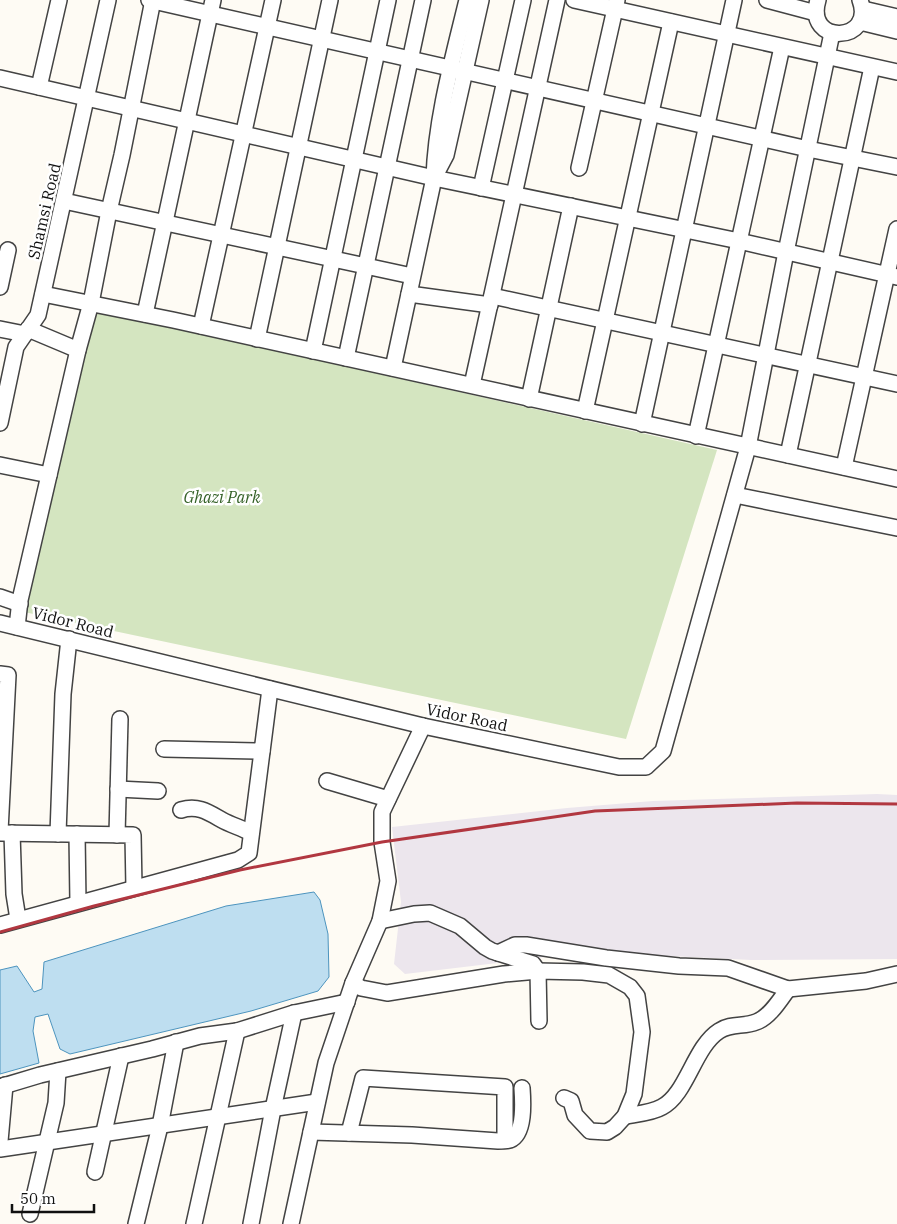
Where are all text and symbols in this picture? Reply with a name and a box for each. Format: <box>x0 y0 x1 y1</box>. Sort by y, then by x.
street label: Shamsi Road <box>23 161 65 261</box>
park label: Ghazi Park <box>183 487 261 507</box>
street label: Vidor Road <box>30 602 116 642</box>
street label: Vidor Road <box>424 699 510 735</box>
scale bar <box>12 1182 95 1214</box>
text: 50 m <box>20 1189 56 1208</box>

